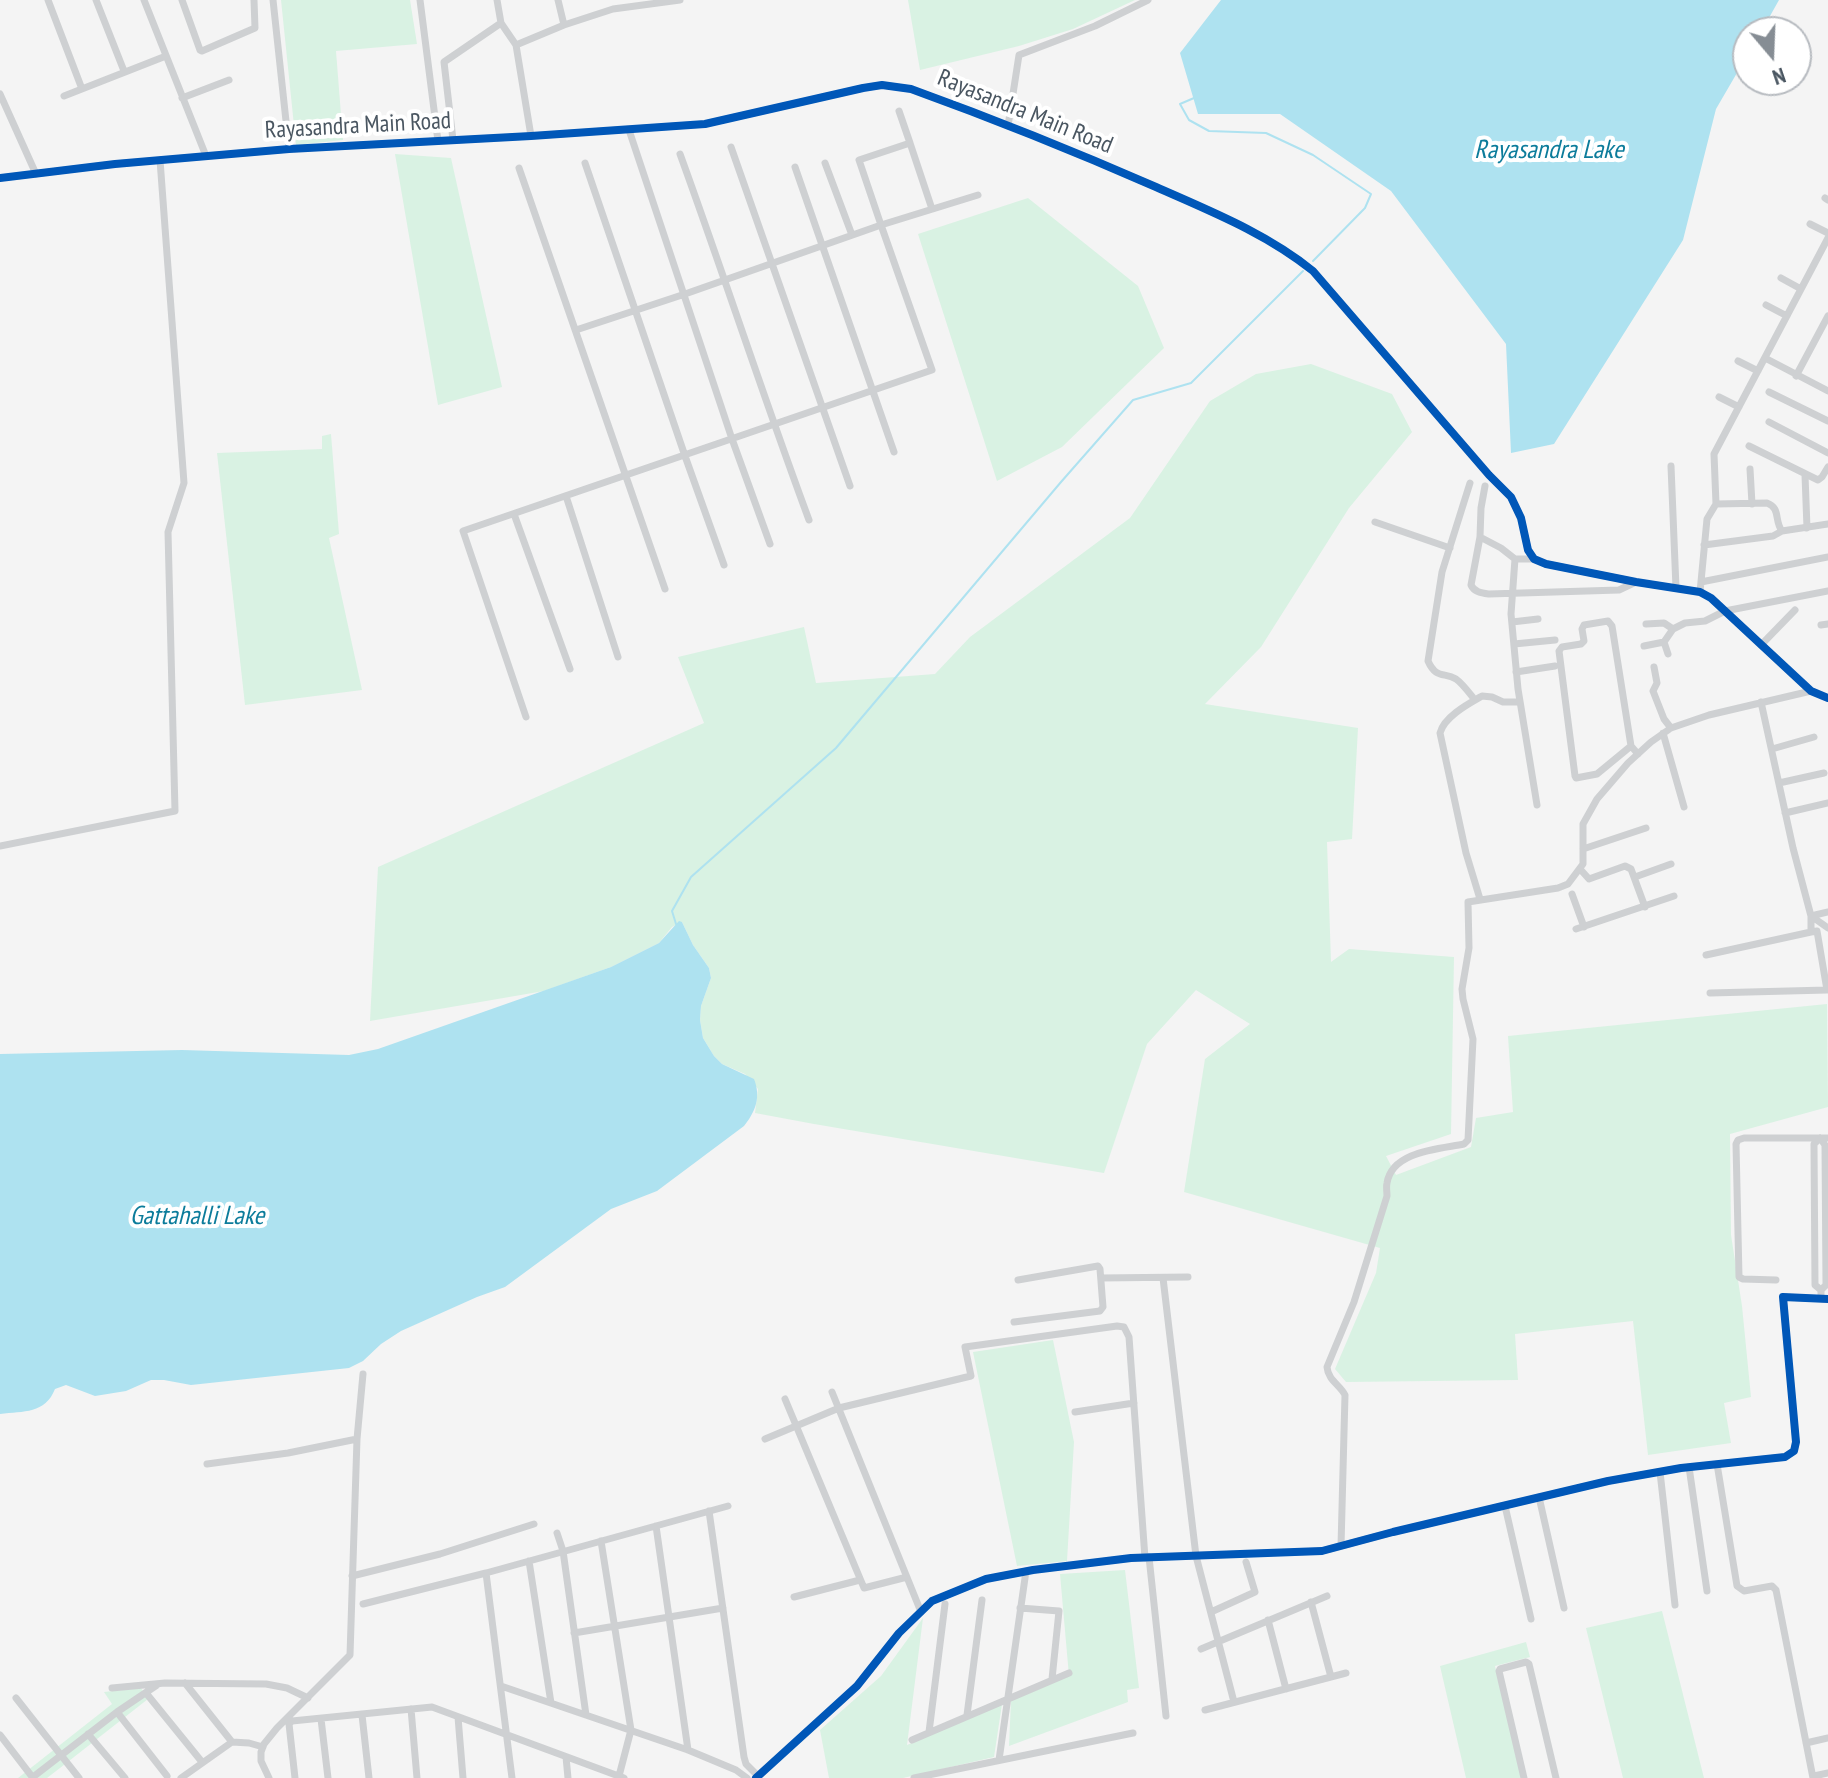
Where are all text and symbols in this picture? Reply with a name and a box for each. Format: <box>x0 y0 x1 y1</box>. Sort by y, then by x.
north arrow <box>1732 16 1812 96</box>
text: N <box>1769 62 1789 92</box>
street label: Rayasandra Main Road <box>933 64 1117 160</box>
street label: Rayasandra Main Road <box>264 107 452 145</box>
water label: Rayasandra Lake <box>1474 135 1624 167</box>
water label: Gattahalli Lake <box>130 1201 264 1233</box>

